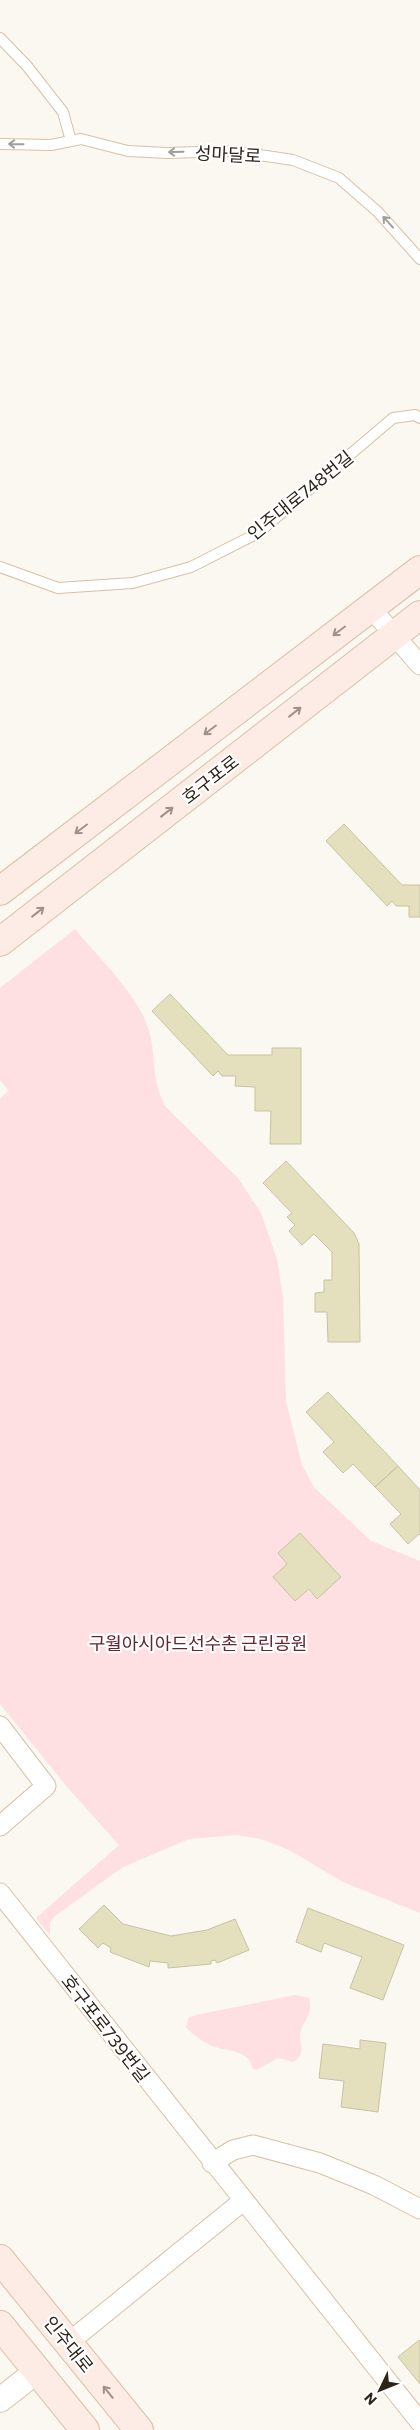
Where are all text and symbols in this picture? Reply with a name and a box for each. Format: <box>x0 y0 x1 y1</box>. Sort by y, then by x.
one-way arrow <box>8 140 24 149</box>
street label: 성마달로 <box>194 141 262 167</box>
one-way arrow <box>169 148 185 157</box>
one-way arrow <box>382 216 393 229</box>
street label: 인주대로748번길 <box>243 446 357 544</box>
one-way arrow <box>332 626 346 636</box>
one-way arrow <box>288 707 301 718</box>
one-way arrow <box>204 724 217 735</box>
street label: 호구포로 <box>177 750 243 808</box>
one-way arrow <box>160 807 173 818</box>
one-way arrow <box>75 823 88 834</box>
one-way arrow <box>31 906 44 917</box>
park label: 구월아시아드선수촌 근린공원 <box>89 1632 307 1654</box>
street label: 호구포로739번길 <box>57 1970 155 2086</box>
street label: 인주대로 <box>40 2311 98 2377</box>
north arrow <box>355 2365 405 2415</box>
one-way arrow <box>103 2386 114 2399</box>
text: N <box>360 2390 380 2409</box>

